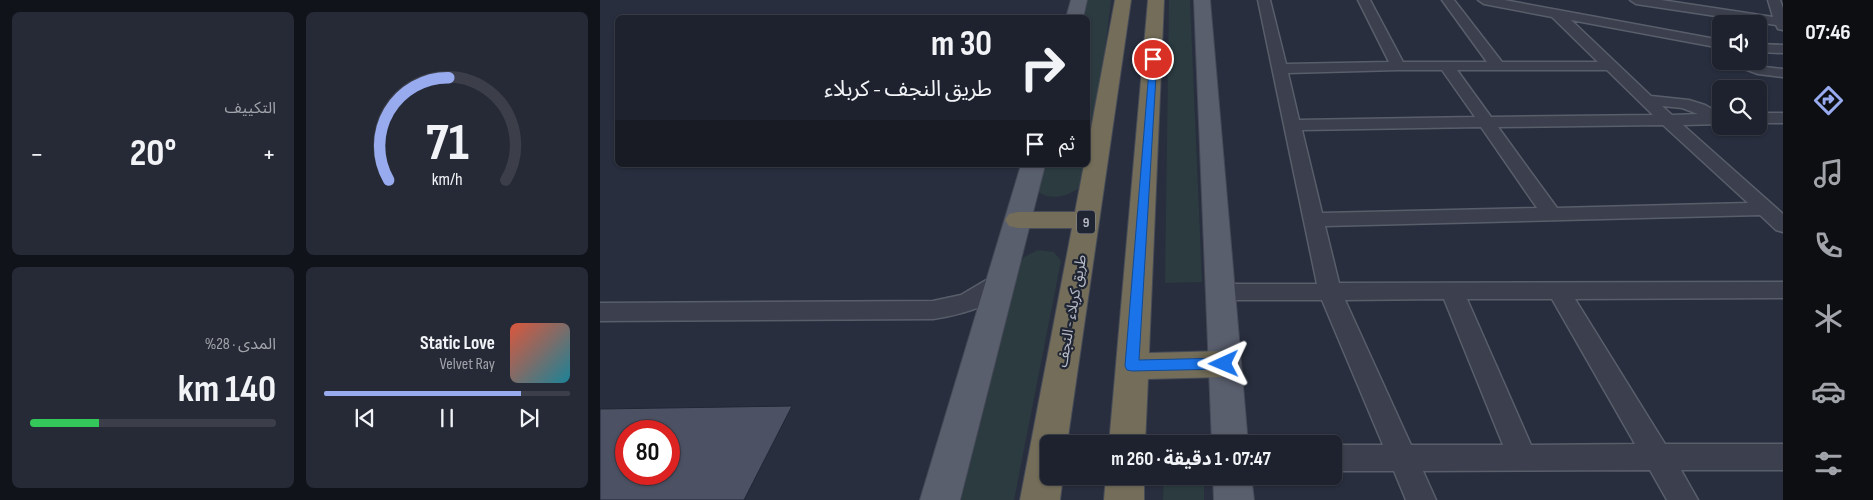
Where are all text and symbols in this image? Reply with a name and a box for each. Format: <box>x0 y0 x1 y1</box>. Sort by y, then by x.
map controls <box>1712 15 1767 135</box>
button: sound <box>1712 15 1767 70</box>
text: 07:46 <box>1805 19 1851 46</box>
text: 30 m <box>931 23 992 66</box>
icon: right <box>1010 35 1075 100</box>
pin <box>1132 38 1174 80</box>
icon: arrive <box>1139 45 1167 73</box>
text: طريق النجف - كربلاء <box>824 76 992 103</box>
button: search <box>1712 80 1767 135</box>
icon: directions <box>1811 83 1846 118</box>
text: التكييف <box>224 99 276 118</box>
text: 71 <box>425 112 469 175</box>
icon: arrive <box>1021 130 1049 158</box>
text: 20° <box>130 131 176 176</box>
text: ثم <box>1059 133 1075 156</box>
text: − <box>30 138 44 171</box>
text: + <box>262 138 276 171</box>
icon: music <box>1811 156 1846 191</box>
text: km/h <box>432 169 462 190</box>
road number: 9 <box>1077 210 1095 233</box>
icon: phone <box>1811 228 1846 263</box>
street label: طريق كربلاء - النجف <box>1053 253 1091 369</box>
icon: climate <box>1811 301 1846 336</box>
text: Static Love <box>420 332 495 355</box>
text: المدى · 28% <box>205 335 276 354</box>
position arrow <box>1197 337 1249 389</box>
text: Velvet Ray <box>440 355 495 374</box>
text: 140 km <box>178 367 276 412</box>
icon: car <box>1811 374 1846 409</box>
icon: previous <box>351 404 379 432</box>
icon: pause <box>433 404 461 432</box>
icon: next <box>515 404 543 432</box>
speed limit sign: 80 <box>615 420 680 485</box>
icon: filters <box>1811 446 1846 481</box>
text: 07:47 · 1 دقيقة · 260 m <box>1111 448 1271 471</box>

